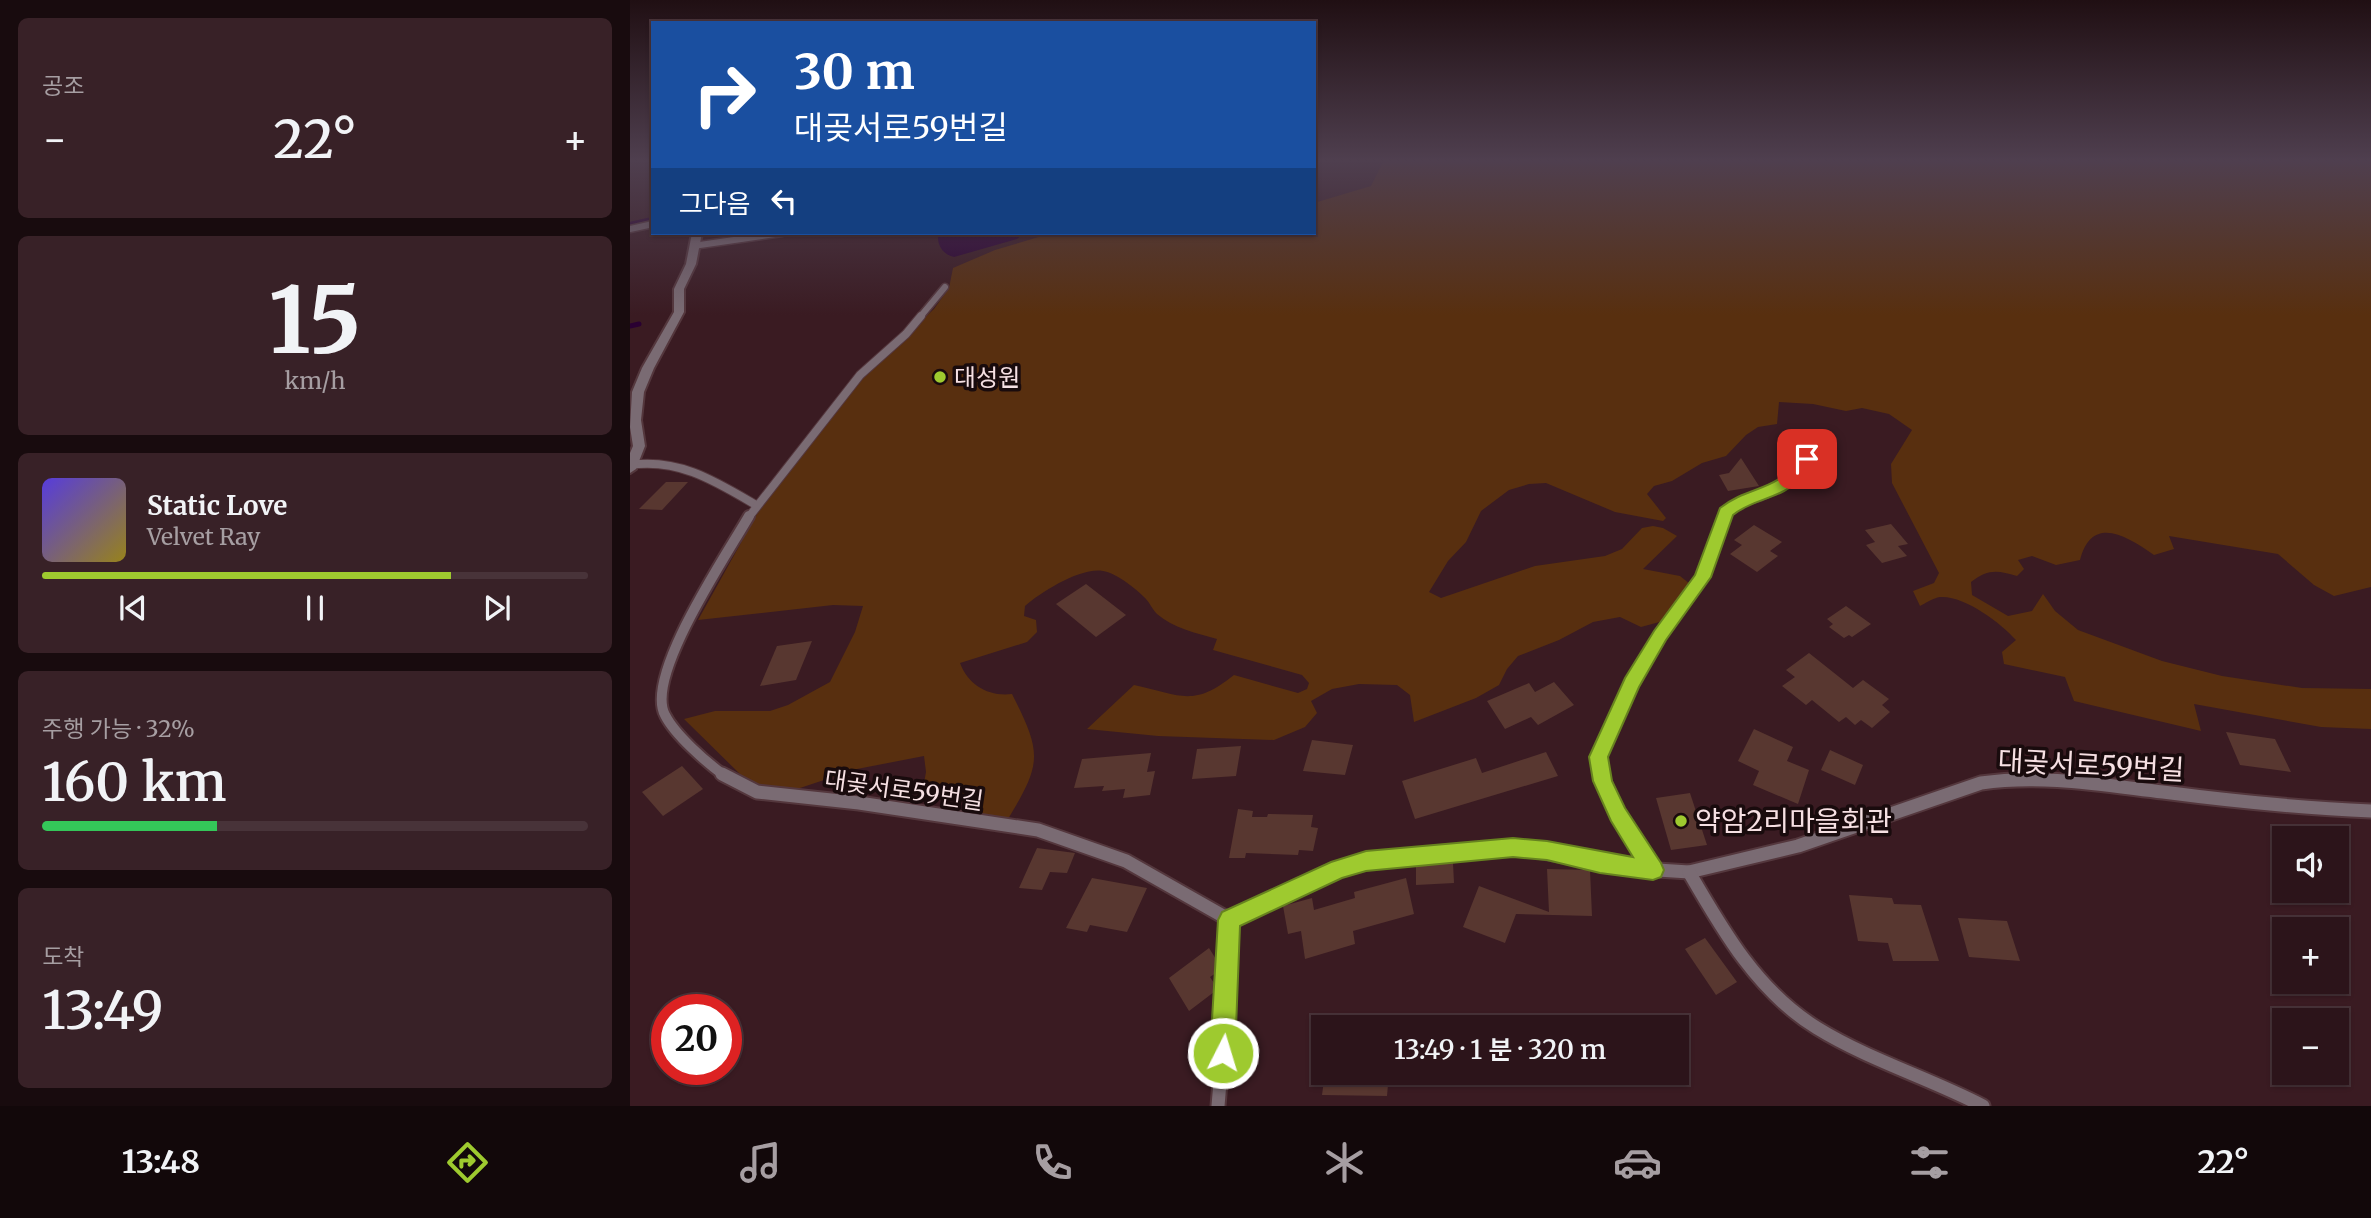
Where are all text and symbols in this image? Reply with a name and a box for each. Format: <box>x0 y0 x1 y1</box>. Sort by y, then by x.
text: 30 m <box>794 41 915 102</box>
icon: right <box>679 49 770 140</box>
text: 공조 <box>42 71 84 100</box>
text: 22° <box>273 107 357 172</box>
text: 대곶서로59번길 <box>794 108 1008 148</box>
text: − <box>42 116 67 163</box>
text: + <box>563 116 588 163</box>
icon: left <box>765 182 803 220</box>
text: 그다음 <box>679 187 751 220</box>
text: 15 <box>268 263 362 378</box>
place label: 대성원 <box>954 362 1020 393</box>
text: km/h <box>285 366 345 395</box>
marker: 대성원 <box>932 369 948 385</box>
pin <box>1777 429 1837 489</box>
icon: arrive <box>1788 440 1826 478</box>
text: Static Love <box>147 489 287 522</box>
text: Velvet Ray <box>147 522 260 551</box>
icon: previous <box>114 589 152 627</box>
icon: pause <box>296 589 334 627</box>
icon: next <box>478 589 516 627</box>
text: 주행 가능 · 32% <box>42 714 195 743</box>
street label: 대곶서로59번길 <box>1997 742 2185 788</box>
text: 160 km <box>42 750 227 815</box>
street label: 대곶서로59번길 <box>822 763 986 817</box>
place label: 약암2리마을회관 <box>1695 803 1892 839</box>
marker: 약암2리마을회관 <box>1673 813 1689 829</box>
map controls <box>2272 826 2349 1085</box>
button: sound <box>2272 826 2349 903</box>
button: + <box>2272 917 2349 994</box>
text: 도착 <box>42 942 84 971</box>
text: 13:49 <box>42 978 163 1043</box>
speed limit sign: 20 <box>651 994 742 1085</box>
button: − <box>2272 1008 2349 1085</box>
position arrow <box>1186 1016 1260 1090</box>
text: 13:49 · 1 분 · 320 m <box>1394 1033 1606 1066</box>
icon: directions <box>443 1138 492 1187</box>
icon: music <box>736 1138 785 1187</box>
icon: phone <box>1028 1138 1077 1187</box>
icon: climate <box>1320 1138 1369 1187</box>
icon: car <box>1613 1138 1662 1187</box>
icon: filters <box>1905 1138 1954 1187</box>
text: 13:48 <box>122 1142 200 1182</box>
text: 22° <box>2197 1142 2249 1182</box>

